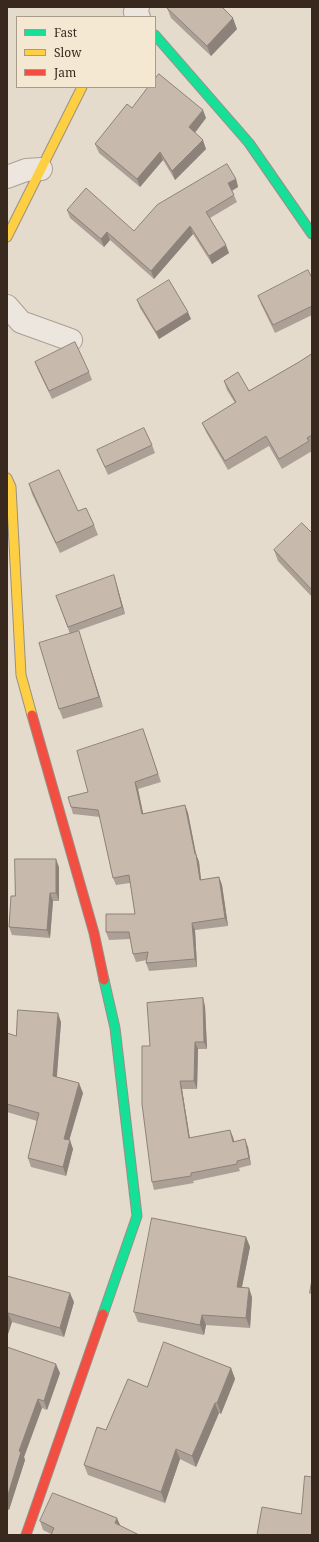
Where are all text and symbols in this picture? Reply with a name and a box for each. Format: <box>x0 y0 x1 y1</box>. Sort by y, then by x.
legend <box>16 16 156 88</box>
text: Fast <box>54 24 77 41</box>
text: Slow <box>54 44 82 61</box>
text: Jam <box>54 64 76 81</box>

